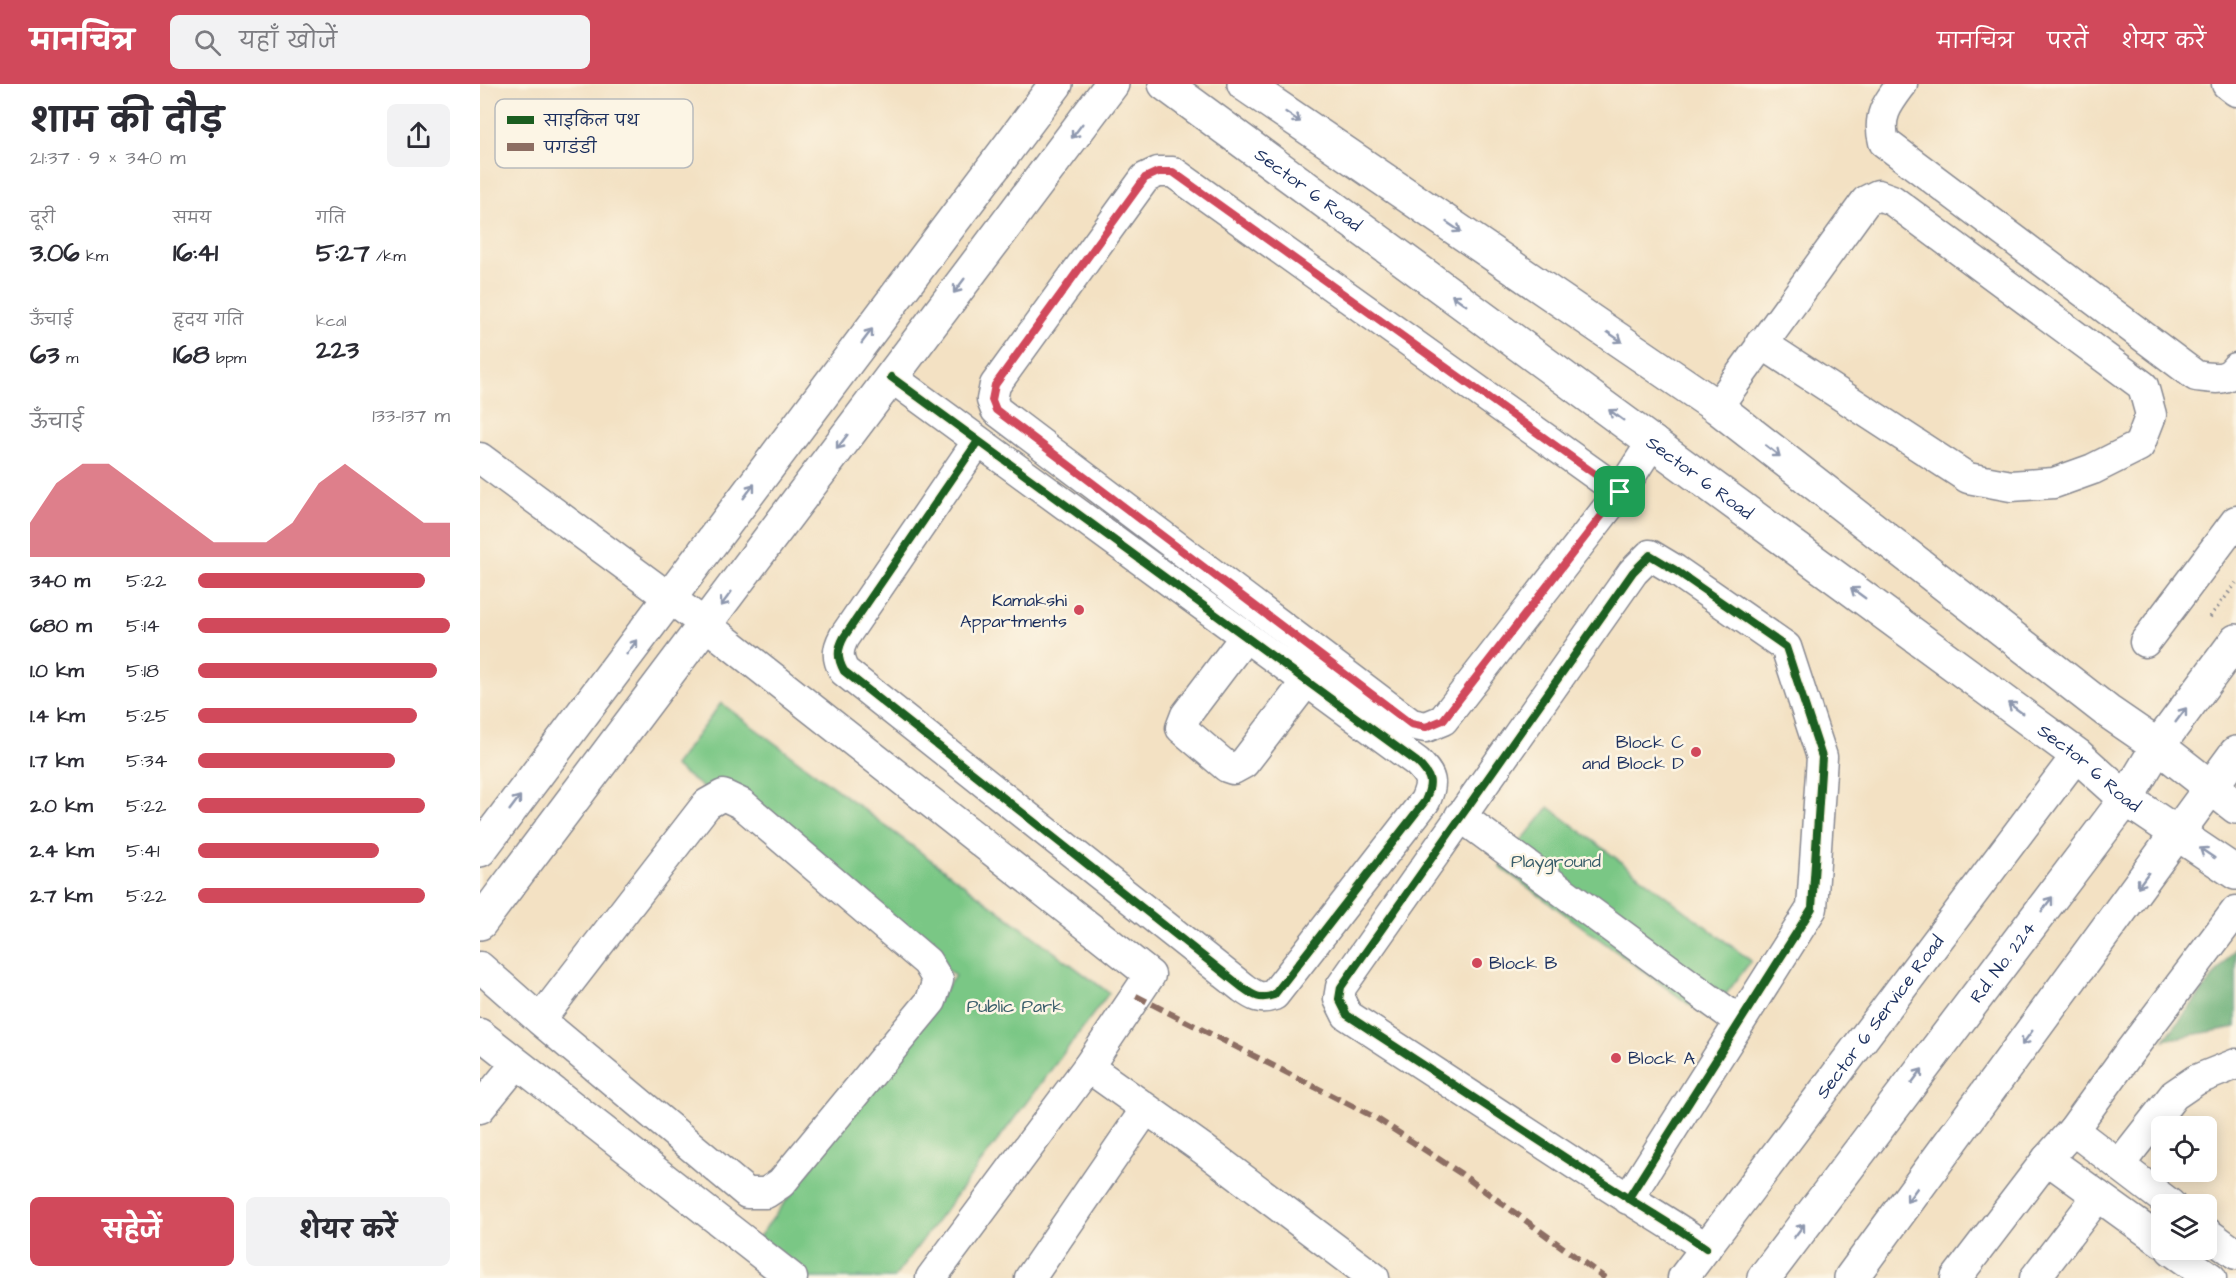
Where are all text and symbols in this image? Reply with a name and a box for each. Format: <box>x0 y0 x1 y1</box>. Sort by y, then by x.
search box <box>170 15 590 69</box>
text: मानचित्र <box>30 22 134 61</box>
icon: search <box>191 26 224 59</box>
text: यहाँ खोजें <box>239 26 337 57</box>
text: मानचित्र <box>1937 27 2014 56</box>
text: परतें <box>2047 27 2088 56</box>
text: शेयर करें <box>2121 27 2206 56</box>
text: शाम की दौड़ <box>30 98 224 144</box>
legend <box>495 99 693 168</box>
button: share <box>387 104 450 167</box>
text: साइकिल पथ <box>543 109 640 132</box>
one-way arrow <box>1284 111 1300 123</box>
one-way arrow <box>1070 122 1083 138</box>
text: पगडंडी <box>543 136 598 159</box>
street label: Sector 6 Road <box>1250 142 1367 237</box>
text: 21:37 · 9 × 340 m <box>30 144 185 172</box>
text: दूरी <box>30 207 55 229</box>
text: समय <box>173 207 211 229</box>
text: गति <box>316 207 345 229</box>
one-way arrow <box>1445 221 1461 233</box>
text: 3.06 <box>30 235 80 271</box>
text: 16:41 <box>173 235 218 271</box>
text: 5:27 <box>316 235 370 271</box>
text: km <box>80 245 108 267</box>
text: /km <box>370 245 406 267</box>
one-way arrow <box>953 278 966 294</box>
one-way arrow <box>1451 293 1467 306</box>
text: ऊँचाई <box>30 309 73 331</box>
text: हृदय गति <box>173 309 243 331</box>
text: kcal <box>316 310 347 332</box>
one-way arrow <box>861 328 873 344</box>
one-way arrow <box>1606 331 1622 343</box>
text: 223 <box>316 332 359 368</box>
text: 63 <box>30 337 60 373</box>
text: 168 <box>173 337 210 373</box>
text: m <box>60 347 78 369</box>
text: bpm <box>210 347 246 369</box>
text: 133–137 m <box>372 402 450 430</box>
text: ऊँचाई <box>30 408 84 436</box>
one-way arrow <box>1609 409 1625 421</box>
street label: Sector 6 Road <box>1641 430 1758 525</box>
one-way arrow <box>836 434 849 450</box>
one-way arrow <box>1765 444 1781 457</box>
pin <box>1594 466 1645 517</box>
icon: arrive <box>1603 475 1636 508</box>
one-way arrow <box>743 484 756 500</box>
text: 340 m <box>30 567 90 595</box>
text: 5:22 <box>126 567 166 595</box>
one-way arrow <box>1850 586 1866 599</box>
place label: Kamakshi Appartments <box>960 588 1067 634</box>
one-way arrow <box>719 590 732 606</box>
marker: Kamakshi Appartments <box>1072 603 1086 617</box>
text: 680 m <box>30 612 92 640</box>
text: 5:14 <box>126 612 160 640</box>
one-way arrow <box>625 639 638 655</box>
text: 1.0 km <box>30 657 84 685</box>
text: 5:18 <box>126 657 159 685</box>
text: 1.4 km <box>30 702 85 730</box>
text: 5:25 <box>126 702 169 730</box>
one-way arrow <box>2007 702 2023 715</box>
one-way arrow <box>2175 707 2188 723</box>
street label: Sector 6 Road <box>2033 718 2146 818</box>
place label: Block C and Block D <box>1582 730 1684 776</box>
marker: Block C and Block D <box>1689 745 1703 759</box>
text: 1.7 km <box>30 747 84 775</box>
text: 5:34 <box>126 747 167 775</box>
text: 2.0 km <box>30 792 93 820</box>
text: 5:22 <box>126 792 166 820</box>
one-way arrow <box>508 795 521 811</box>
text: 2.4 km <box>30 837 94 865</box>
text: 5:41 <box>126 837 160 865</box>
one-way arrow <box>2199 847 2215 859</box>
park label: Playground <box>1511 849 1601 875</box>
one-way arrow <box>2137 872 2149 888</box>
text: 2.7 km <box>30 882 92 910</box>
text: 5:22 <box>126 882 166 910</box>
one-way arrow <box>2041 896 2053 912</box>
street label: Rd. No. 224 <box>1964 916 2042 1008</box>
street label: Sector 6 Service Road <box>1810 930 1950 1104</box>
place label: Block B <box>1489 951 1557 976</box>
marker: Block B <box>1470 956 1484 970</box>
park label: Public Park <box>967 994 1063 1019</box>
one-way arrow <box>2021 1029 2034 1045</box>
place label: Block A <box>1628 1046 1695 1071</box>
marker: Block A <box>1609 1051 1623 1065</box>
one-way arrow <box>1910 1068 1923 1084</box>
map controls <box>2151 1116 2217 1260</box>
button: locate <box>2151 1116 2217 1182</box>
one-way arrow <box>1906 1186 1918 1202</box>
button: layers <box>2151 1194 2217 1260</box>
button: सहेजें <box>30 1197 234 1266</box>
button: शेयर करें <box>246 1197 450 1266</box>
one-way arrow <box>1793 1224 1805 1240</box>

